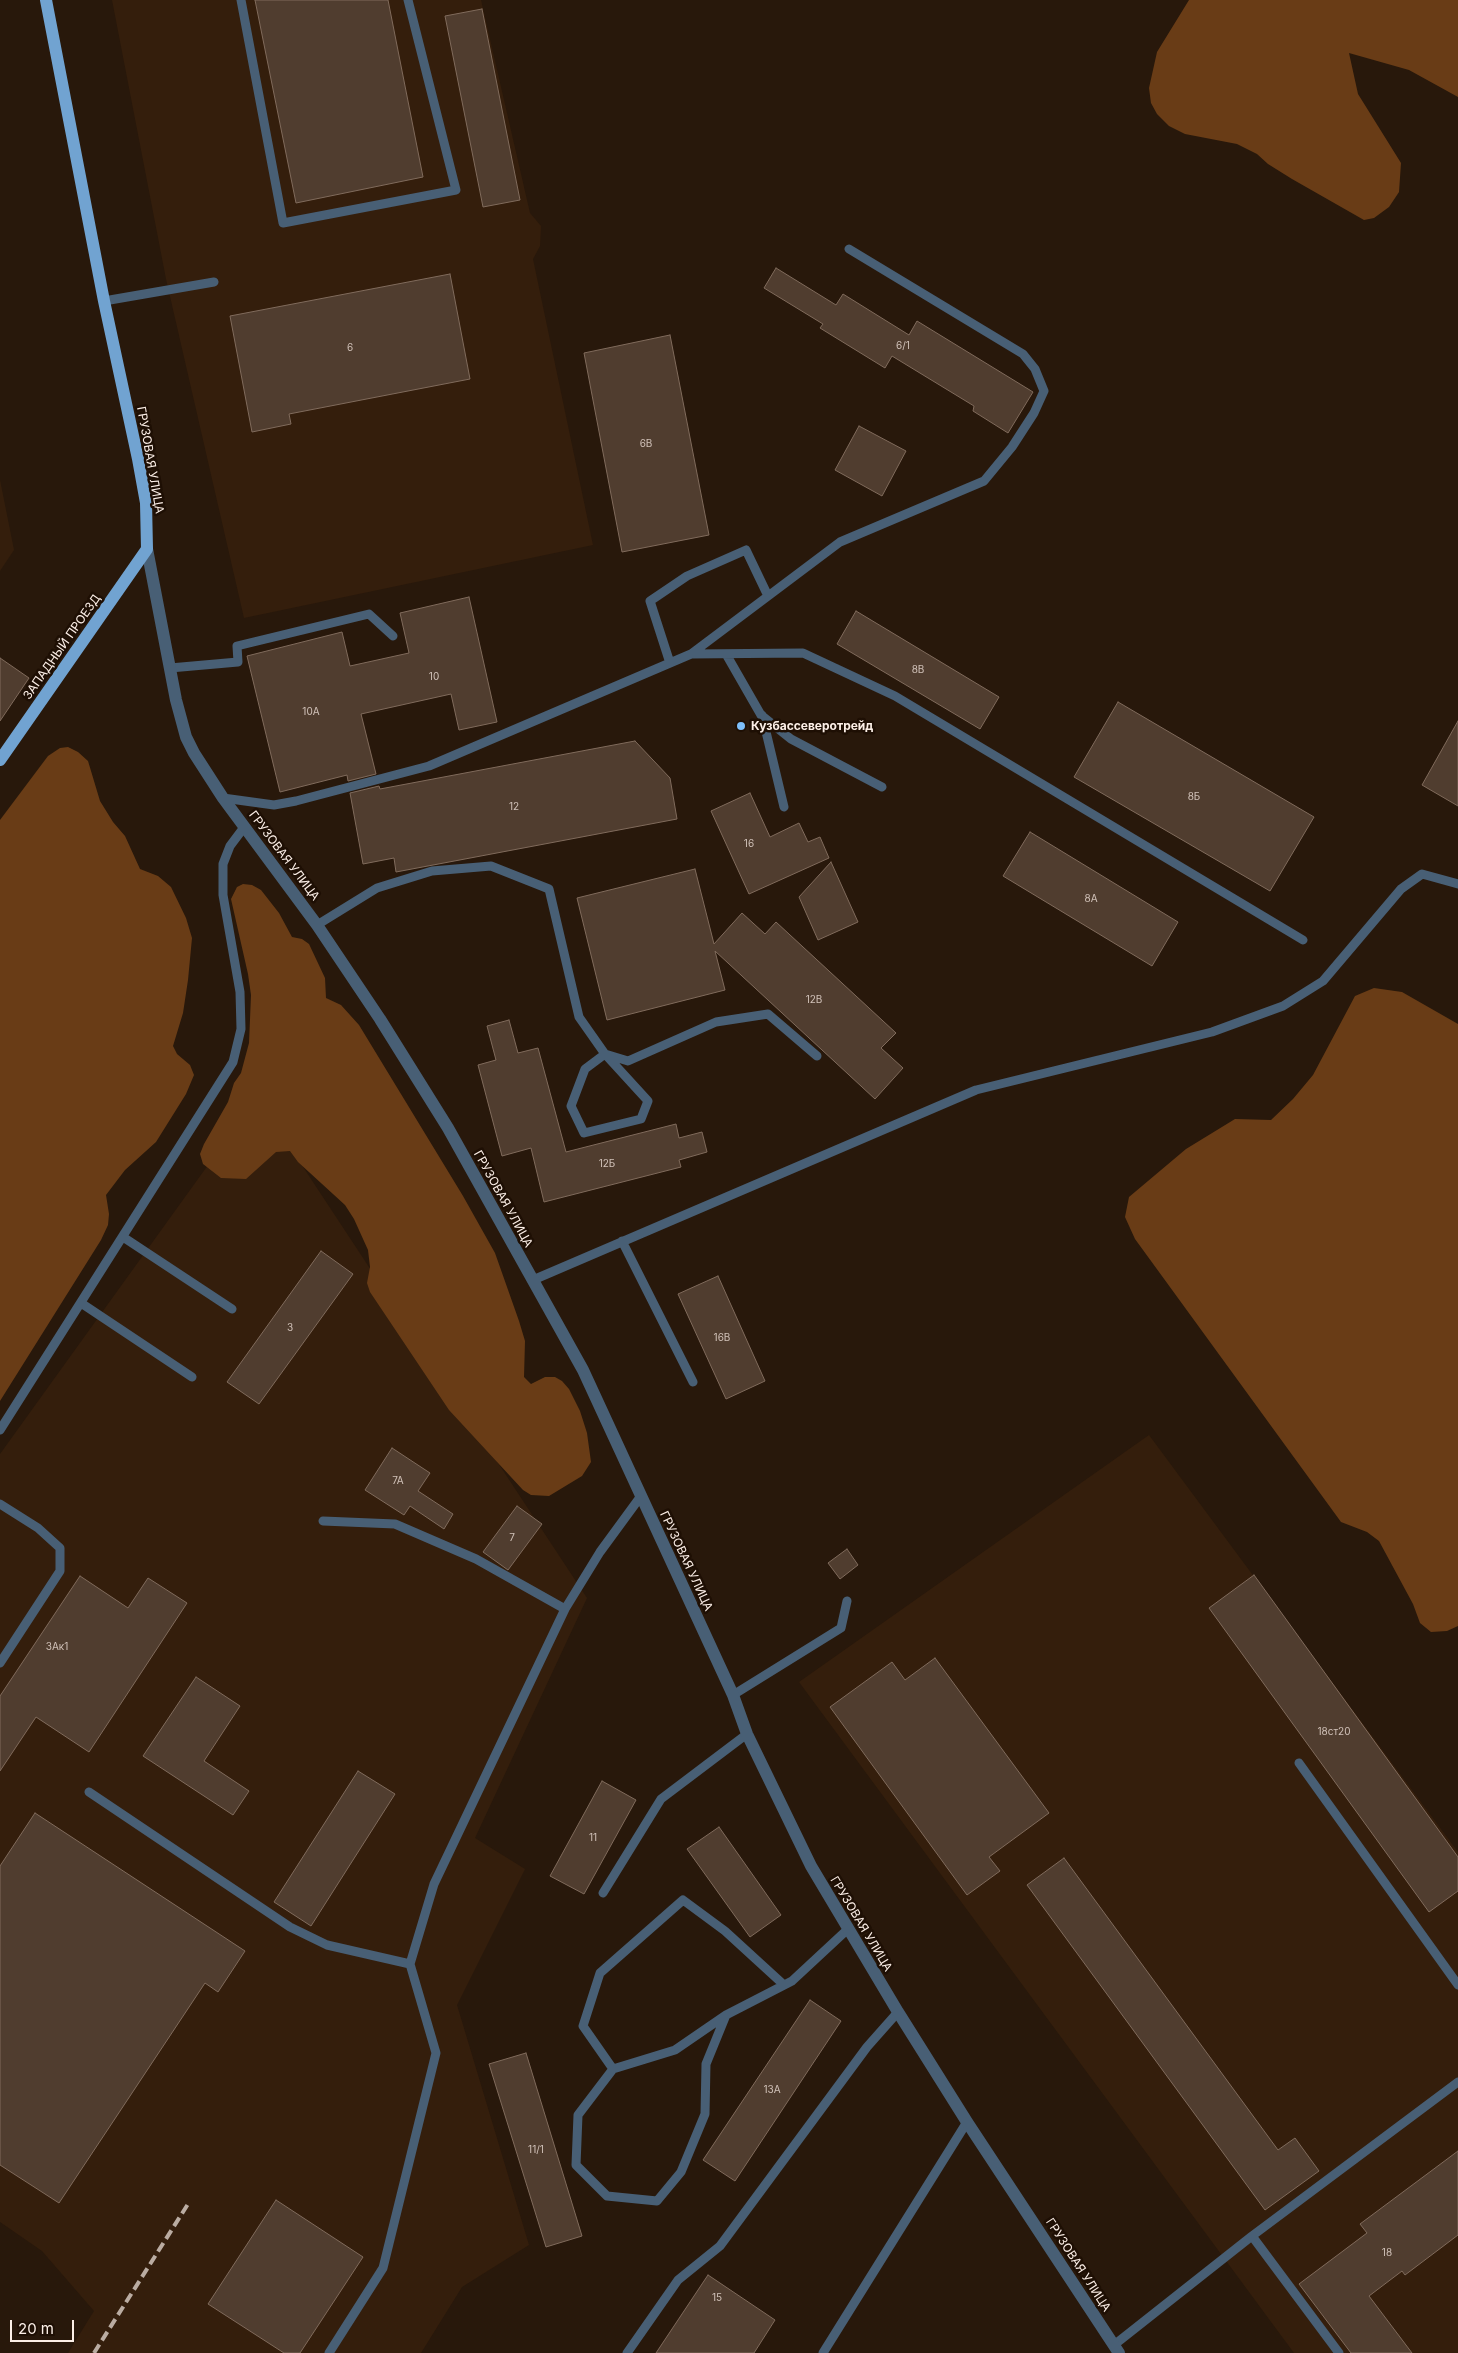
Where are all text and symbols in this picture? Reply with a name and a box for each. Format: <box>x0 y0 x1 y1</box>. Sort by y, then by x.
house number: 6/1 <box>896 340 910 352</box>
house number: 6 <box>347 342 353 354</box>
street label: ГРУЗОВАЯ УЛИЦА <box>133 405 167 515</box>
house number: 6В <box>640 438 652 450</box>
street label: ЗАПАДНЫЙ ПРОЕЗД <box>20 592 104 702</box>
house number: 8В <box>912 664 924 676</box>
house number: 10 <box>429 671 439 683</box>
house number: 10А <box>302 706 320 718</box>
place label: Кузбассеверотрейд <box>751 719 873 733</box>
marker: Кузбассеверотрейд <box>735 720 747 732</box>
house number: 8Б <box>1188 791 1200 803</box>
house number: 12 <box>509 801 519 813</box>
street label: ГРУЗОВАЯ УЛИЦА <box>246 808 322 904</box>
house number: 16 <box>744 838 754 850</box>
house number: 8А <box>1084 893 1098 905</box>
house number: 12В <box>806 994 822 1006</box>
street label: ГРУЗОВАЯ УЛИЦА <box>470 1148 536 1250</box>
house number: 12Б <box>599 1158 615 1170</box>
house number: 3 <box>287 1322 293 1334</box>
house number: 16В <box>714 1332 730 1344</box>
house number: 7А <box>392 1475 404 1487</box>
street label: ГРУЗОВАЯ УЛИЦА <box>657 1509 715 1613</box>
house number: 7 <box>509 1532 515 1544</box>
house number: 3Ак1 <box>46 1641 68 1653</box>
house number: 18ст20 <box>1317 1726 1351 1738</box>
house number: 11 <box>589 1832 597 1844</box>
street label: ГРУЗОВАЯ УЛИЦА <box>827 1874 895 1974</box>
house number: 13А <box>763 2084 781 2096</box>
house number: 11/1 <box>528 2144 544 2156</box>
street label: ГРУЗОВАЯ УЛИЦА <box>1042 2216 1114 2314</box>
house number: 18 <box>1382 2247 1392 2259</box>
house number: 15 <box>712 2292 722 2304</box>
scale bar <box>12 2310 76 2342</box>
text: 20 m <box>18 2319 54 2338</box>

